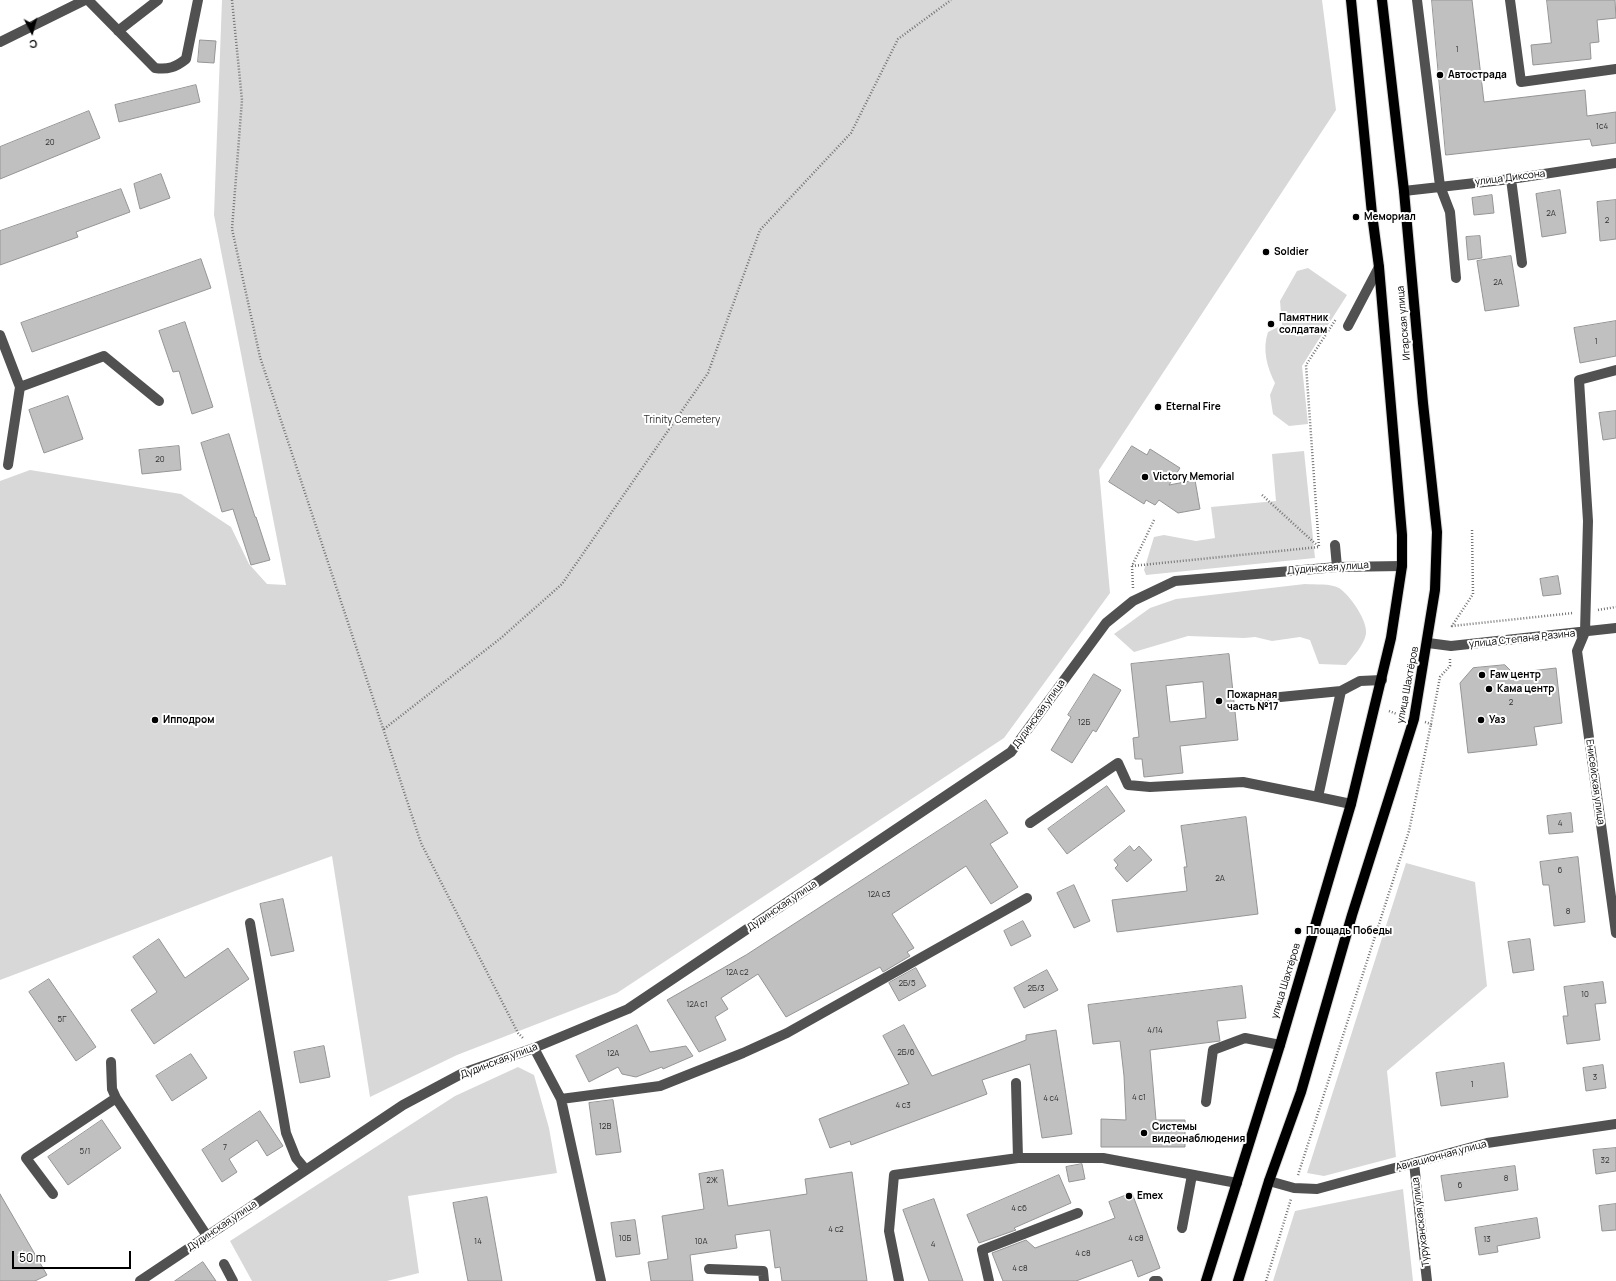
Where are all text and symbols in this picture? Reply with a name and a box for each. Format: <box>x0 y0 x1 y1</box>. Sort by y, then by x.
north arrow <box>12 12 52 52</box>
text: С <box>28 37 38 52</box>
house number: 1 <box>1455 45 1459 55</box>
place label: Автострада <box>1448 69 1507 81</box>
marker: Автострада <box>1435 70 1445 80</box>
house number: 1с4 <box>1596 122 1608 132</box>
house number: 20 <box>45 138 55 148</box>
street label: улица Диксона <box>1474 168 1546 188</box>
house number: 2А <box>1546 209 1556 219</box>
place label: Мемориал <box>1364 211 1416 223</box>
marker: Мемориал <box>1351 212 1361 222</box>
house number: 2 <box>1605 216 1609 226</box>
place label: Soldier <box>1274 246 1309 258</box>
marker: Soldier <box>1261 247 1271 257</box>
house number: 2А <box>1493 278 1503 288</box>
street label: Игарская улица <box>1395 285 1413 361</box>
place label: Памятник солдатам <box>1279 312 1328 336</box>
marker: Памятник солдатам <box>1266 319 1276 329</box>
house number: 1 <box>1594 337 1598 347</box>
place label: Eternal Fire <box>1166 401 1221 413</box>
marker: Eternal Fire <box>1153 402 1163 412</box>
park label: Trinity Cemetery <box>644 414 720 426</box>
house number: 20 <box>155 455 165 465</box>
place label: Victory Memorial <box>1153 471 1234 483</box>
marker: Victory Memorial <box>1140 472 1150 482</box>
street label: Дудинская улица <box>1287 559 1369 577</box>
street label: улица Степана Разина <box>1468 627 1576 651</box>
street label: улица Шахтёров <box>1395 645 1421 725</box>
place label: Faw центр <box>1490 669 1541 681</box>
marker: Faw центр <box>1477 670 1487 680</box>
street label: Дудинская улица <box>1010 677 1068 751</box>
place label: Кама центр <box>1497 683 1554 695</box>
marker: Кама центр <box>1484 684 1494 694</box>
place label: Пожарная часть №17 <box>1227 689 1278 712</box>
marker: Пожарная часть №17 <box>1214 696 1224 706</box>
house number: 2 <box>1509 698 1513 708</box>
place label: Ипподром <box>163 714 214 726</box>
place label: Уаз <box>1489 714 1506 726</box>
marker: Ипподром <box>150 715 160 725</box>
marker: Уаз <box>1476 715 1486 725</box>
house number: 12Б <box>1078 718 1090 728</box>
street label: Енисейская улица <box>1583 738 1607 826</box>
house number: 4 <box>1558 819 1562 829</box>
house number: 6 <box>1558 866 1562 876</box>
house number: 2А <box>1215 874 1225 884</box>
street label: Дудинская улица <box>745 878 819 934</box>
house number: 12А с3 <box>867 890 891 900</box>
house number: 8 <box>1566 907 1570 917</box>
place label: Площадь Победы <box>1306 925 1392 937</box>
marker: Площадь Победы <box>1293 926 1303 936</box>
street label: улица Шахтёров <box>1269 942 1303 1020</box>
house number: 12А с2 <box>725 968 749 978</box>
house number: 2Б/5 <box>898 979 916 989</box>
house number: 2Б/3 <box>1028 984 1044 994</box>
house number: 10 <box>1581 990 1589 1000</box>
house number: 12А с1 <box>686 1000 708 1010</box>
house number: 5Г <box>58 1015 66 1025</box>
house number: 4/14 <box>1147 1026 1163 1036</box>
street label: Дудинская улица <box>459 1041 539 1081</box>
house number: 2Б/6 <box>897 1048 915 1058</box>
house number: 12А <box>607 1049 619 1059</box>
house number: 3 <box>1593 1073 1597 1083</box>
house number: 1 <box>1470 1080 1474 1090</box>
house number: 4 с1 <box>1132 1093 1146 1103</box>
house number: 4 с4 <box>1043 1094 1059 1104</box>
house number: 4 с3 <box>895 1101 911 1111</box>
place label: Системы видеонаблюдения <box>1152 1121 1245 1144</box>
house number: 12В <box>599 1122 611 1132</box>
marker: Системы видеонаблюдения <box>1139 1128 1149 1138</box>
street label: Авиационная улица <box>1394 1138 1488 1174</box>
house number: 7 <box>223 1143 227 1153</box>
house number: 5/1 <box>80 1147 90 1157</box>
house number: 32 <box>1601 1156 1609 1166</box>
house number: 8 <box>1504 1174 1508 1184</box>
house number: 2Ж <box>706 1176 718 1186</box>
street label: Туруханская улица <box>1410 1177 1432 1267</box>
house number: 6 <box>1458 1181 1462 1191</box>
place label: Emex <box>1137 1190 1163 1202</box>
marker: Emex <box>1124 1191 1134 1201</box>
street label: Дудинская улица <box>185 1198 259 1254</box>
house number: 4 с6 <box>1011 1204 1027 1214</box>
house number: 4 с2 <box>828 1225 844 1235</box>
house number: 10Б <box>619 1234 631 1244</box>
house number: 4 с8 <box>1128 1234 1144 1244</box>
house number: 13 <box>1483 1235 1491 1245</box>
house number: 14 <box>474 1237 482 1247</box>
house number: 10А <box>694 1237 708 1247</box>
house number: 4 <box>931 1240 935 1250</box>
scale bar <box>14 1243 133 1269</box>
text: 50 m <box>19 1249 46 1266</box>
house number: 4 с8 <box>1075 1249 1091 1259</box>
house number: 4 с8 <box>1012 1264 1028 1274</box>

